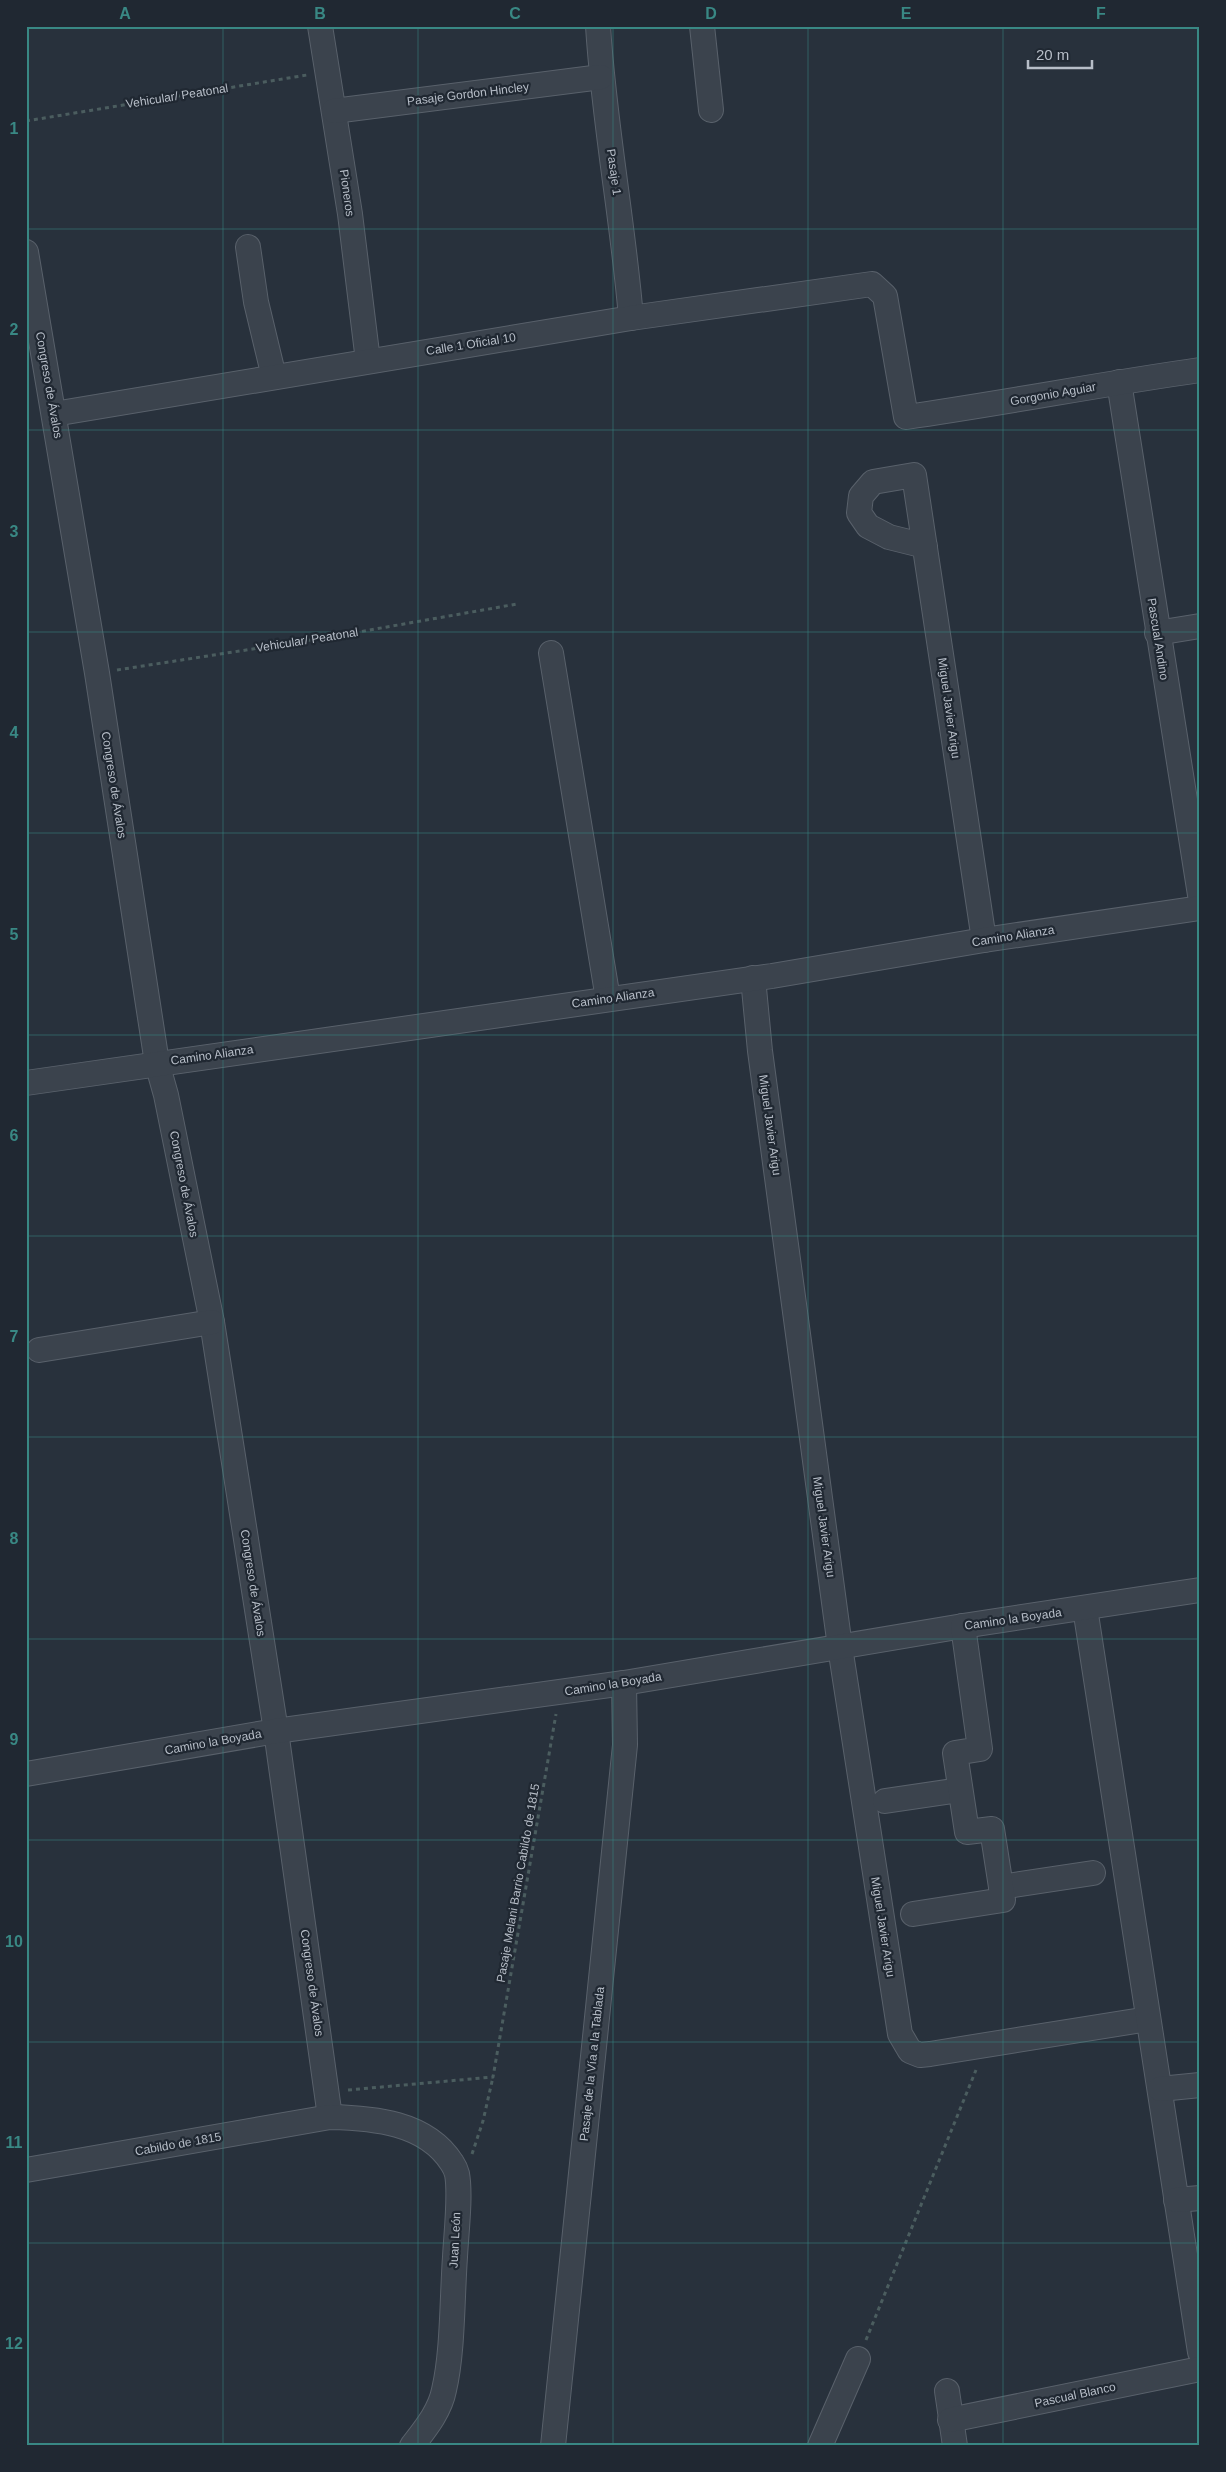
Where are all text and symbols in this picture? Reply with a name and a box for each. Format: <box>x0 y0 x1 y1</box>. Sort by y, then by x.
text: A <box>119 5 131 22</box>
text: B <box>314 5 326 22</box>
text: C <box>509 5 521 22</box>
text: D <box>705 5 717 22</box>
text: E <box>901 5 912 22</box>
text: F <box>1096 5 1106 22</box>
scale bar <box>1028 38 1092 70</box>
text: 20 m <box>1036 46 1069 63</box>
street label: Pasaje Gordon Hincley <box>406 80 530 108</box>
street label: Vehicular/ Peatonal <box>125 81 229 111</box>
text: 1 <box>10 120 19 137</box>
street label: Pasaje 1 <box>604 148 624 196</box>
street label: Pioneros <box>337 169 357 217</box>
text: 2 <box>10 321 19 338</box>
street label: Congreso de Ávalos <box>33 330 66 439</box>
street label: Calle 1 Oficial 10 <box>425 330 517 358</box>
street label: Gorgonio Aguiar <box>1009 380 1097 408</box>
text: 3 <box>10 523 19 540</box>
street label: Pascual Andino <box>1145 597 1171 681</box>
street label: Vehicular/ Peatonal <box>255 625 359 655</box>
street label: Miguel Javier Arigu <box>935 657 963 759</box>
text: 4 <box>10 724 19 741</box>
street label: Congreso de Ávalos <box>99 730 130 839</box>
street label: Camino Alianza <box>971 923 1056 949</box>
text: 5 <box>10 926 19 943</box>
street label: Camino Alianza <box>571 985 656 1011</box>
street label: Camino Alianza <box>170 1042 255 1068</box>
street label: Miguel Javier Arigu <box>756 1074 784 1176</box>
text: 6 <box>10 1127 19 1144</box>
street label: Congreso de Ávalos <box>167 1129 202 1238</box>
text: 7 <box>10 1328 19 1345</box>
street label: Miguel Javier Arigu <box>810 1476 838 1578</box>
street label: Congreso de Ávalos <box>238 1528 269 1637</box>
text: 8 <box>10 1530 19 1547</box>
street label: Camino la Boyada <box>963 1605 1063 1633</box>
street label: Camino la Boyada <box>563 1669 663 1699</box>
street label: Camino la Boyada <box>163 1727 263 1757</box>
text: 9 <box>10 1731 19 1748</box>
street label: Pasaje Melani Barrio Cabildo de 1815 <box>494 1782 542 1983</box>
street label: Miguel Javier Arigu <box>868 1876 898 1978</box>
street label: Congreso de Ávalos <box>298 1928 327 2037</box>
text: 10 <box>5 1933 23 1950</box>
street label: Pasaje de la Vía a la Tablada <box>577 1986 607 2142</box>
street label: Cabildo de 1815 <box>134 2129 223 2158</box>
text: 11 <box>6 2134 23 2151</box>
street label: Juan León <box>447 2212 463 2268</box>
text: 12 <box>5 2335 23 2352</box>
street label: Pascual Blanco <box>1033 2379 1117 2410</box>

